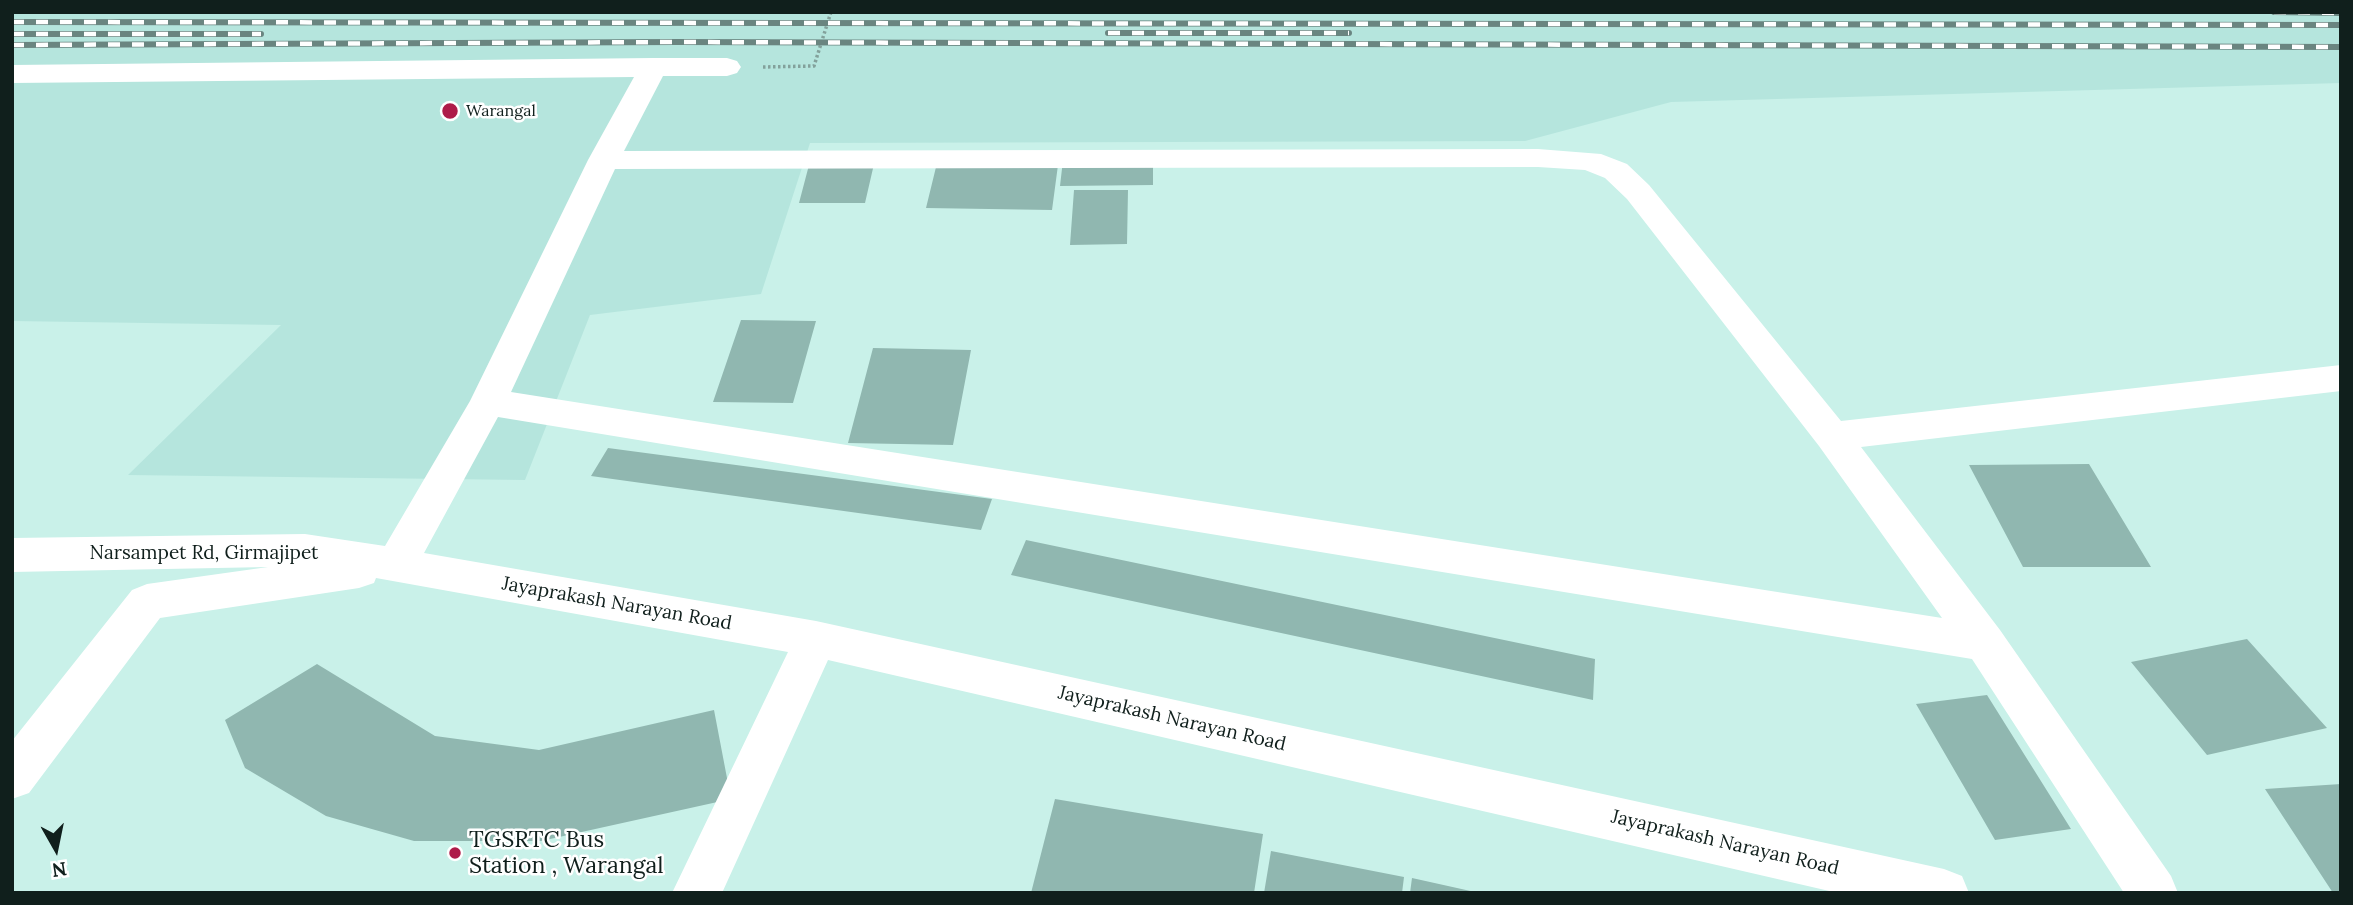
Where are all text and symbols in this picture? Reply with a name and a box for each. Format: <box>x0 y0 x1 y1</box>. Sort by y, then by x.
marker: Warangal <box>440 101 460 121</box>
place label: Warangal <box>466 101 536 121</box>
street label: Narsampet Rd, Girmajipet <box>90 543 318 565</box>
street label: Jayaprakash Narayan Road <box>500 573 734 635</box>
street label: Jayaprakash Narayan Road <box>1056 682 1288 756</box>
street label: Jayaprakash Narayan Road <box>1609 806 1841 880</box>
north arrow <box>21 814 91 884</box>
place label: TGSRTC Bus Station , Warangal <box>469 826 664 880</box>
marker: TGSRTC Bus Station , Warangal <box>447 845 463 861</box>
text: N <box>50 857 68 883</box>

